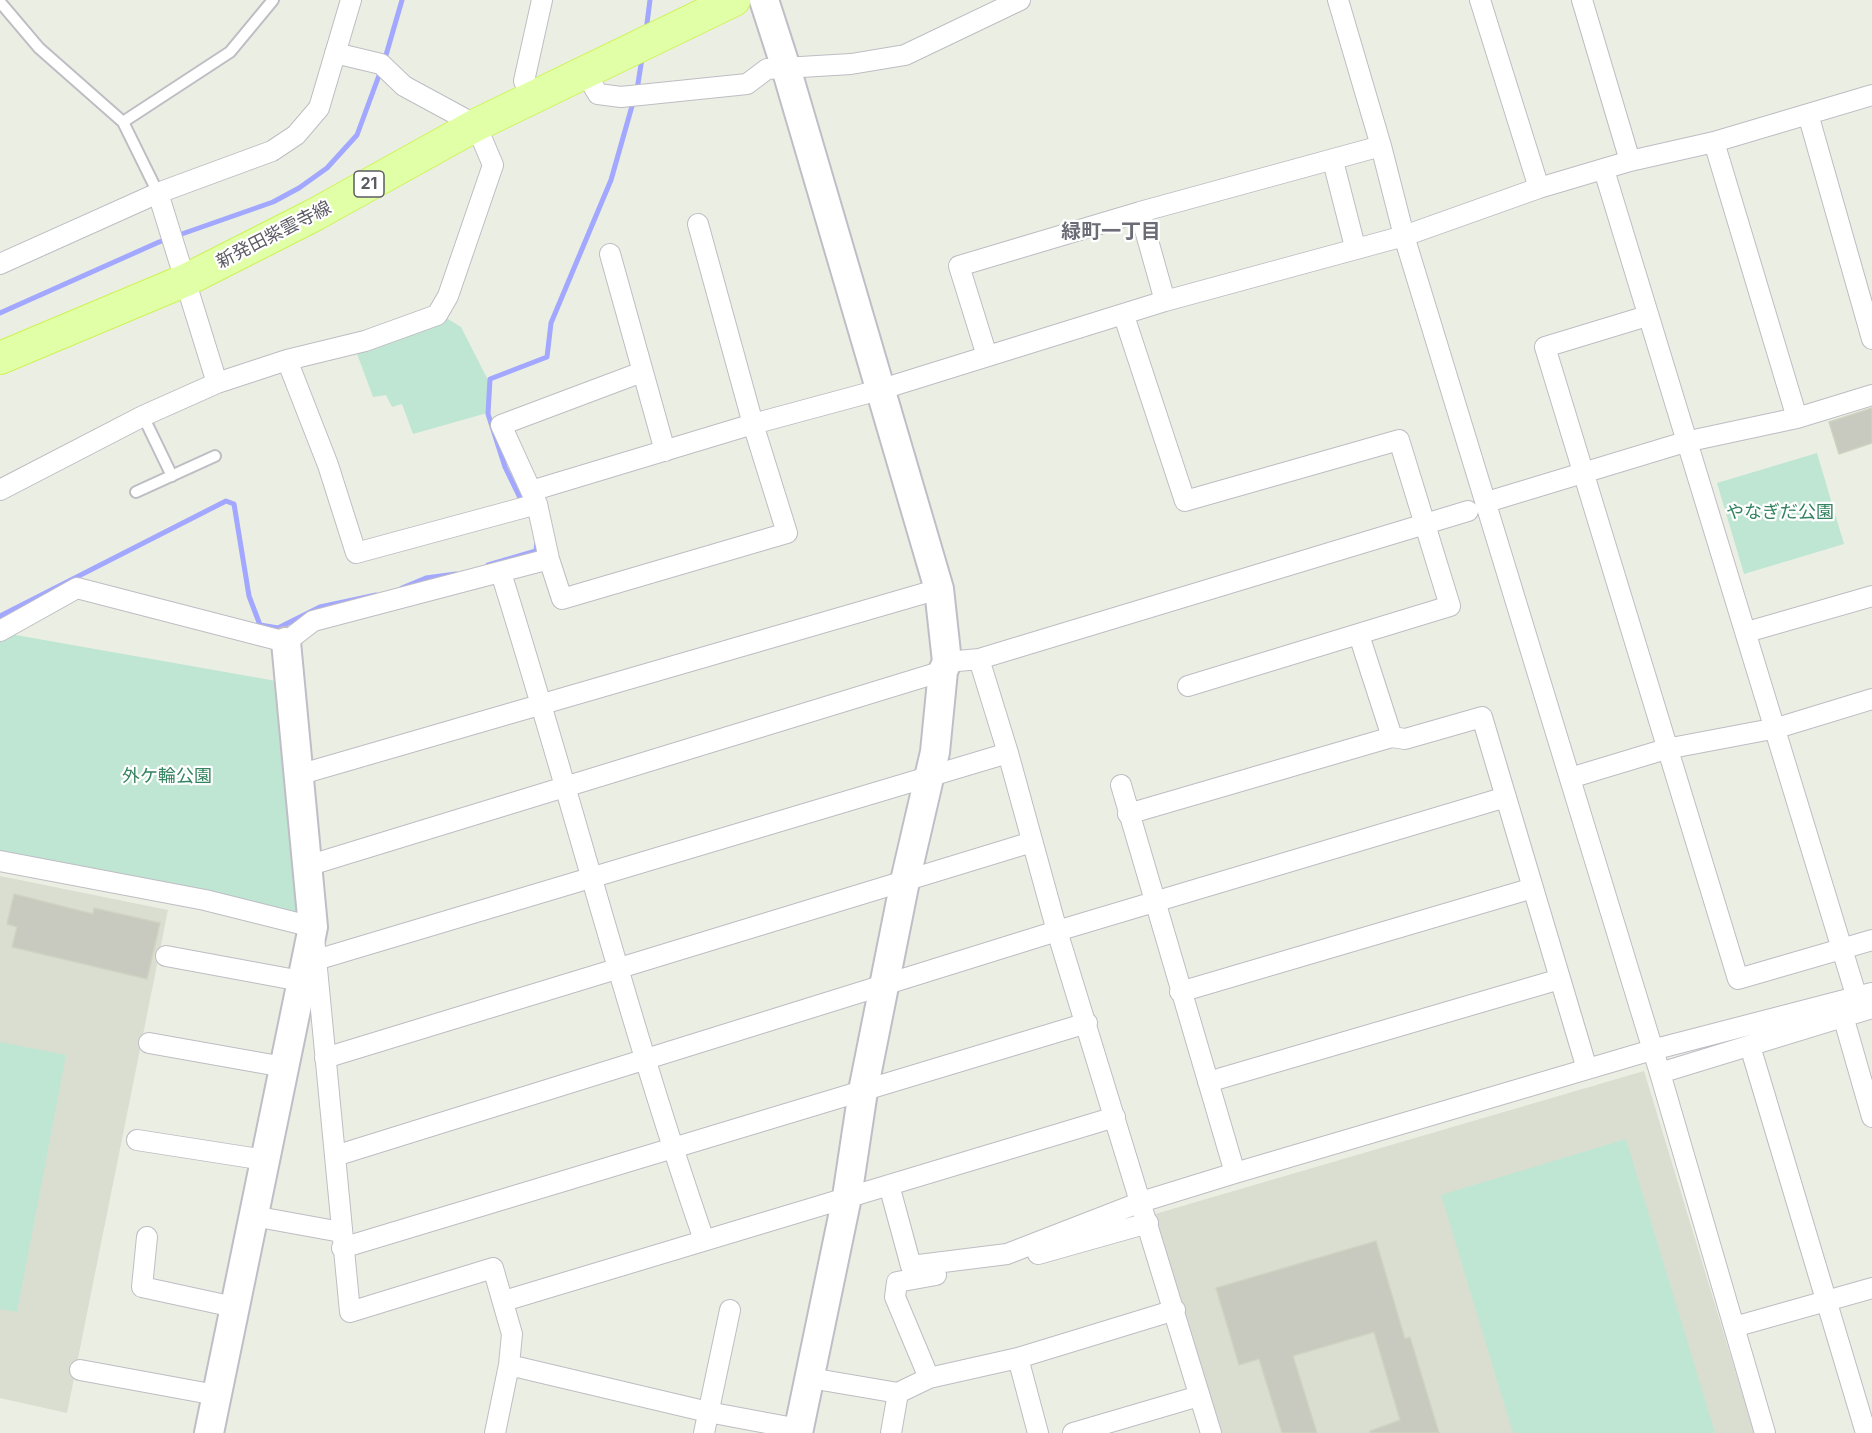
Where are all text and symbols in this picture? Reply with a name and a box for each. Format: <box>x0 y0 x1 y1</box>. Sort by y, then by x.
road number: 21 <box>354 171 384 197</box>
street label: 新発田紫雲寺線 <box>213 197 335 273</box>
district label: 緑町一丁目 <box>1061 220 1161 244</box>
park label: やなぎだ公園 <box>1726 502 1834 524</box>
park label: 外ケ輪公園 <box>122 766 212 788</box>

